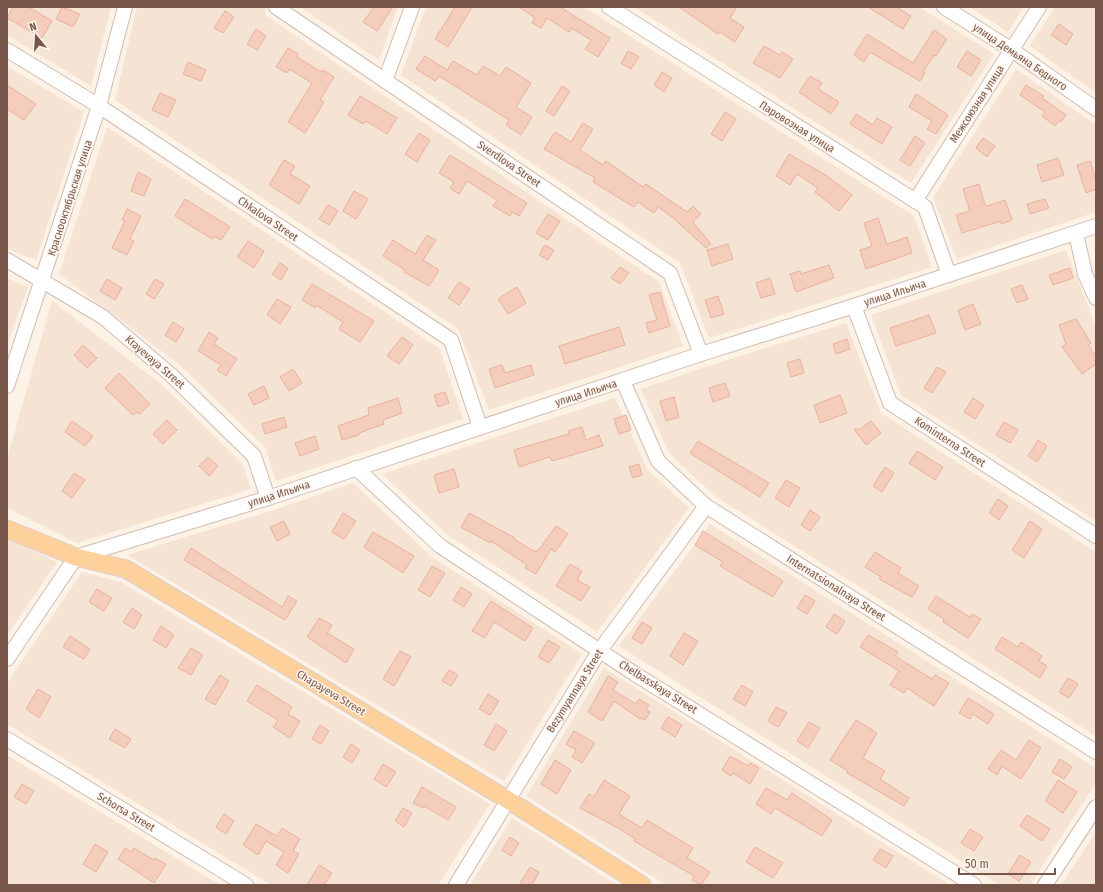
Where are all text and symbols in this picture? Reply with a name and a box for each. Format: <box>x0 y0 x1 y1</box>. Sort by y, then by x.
north arrow <box>16 16 56 56</box>
text: N <box>28 20 38 34</box>
street label: улица Демьяна Бедного <box>970 21 1070 93</box>
street label: Межсоюзная улица <box>947 63 1007 145</box>
street label: Паровозная улица <box>757 99 837 155</box>
street label: Краснооктябрьская улица <box>45 138 95 258</box>
street label: Sverdlova Street <box>475 138 543 190</box>
street label: Chkalova Street <box>235 194 301 244</box>
street label: улица Ильича <box>862 277 928 309</box>
street label: Krayevaya Street <box>123 333 188 392</box>
street label: улица Ильича <box>553 377 619 409</box>
street label: Kominterna Street <box>912 414 988 470</box>
street label: улица Ильича <box>246 478 312 510</box>
street label: Internatsionalnaya Street <box>784 552 888 624</box>
street label: Bezymyannaya Street <box>544 647 606 735</box>
street label: Chelbasskaya Street <box>616 658 700 717</box>
street label: Chapayeva Street <box>294 667 368 719</box>
street label: Schorsa Street <box>95 790 158 835</box>
scale bar <box>959 850 1055 876</box>
text: 50 m <box>965 857 989 871</box>

